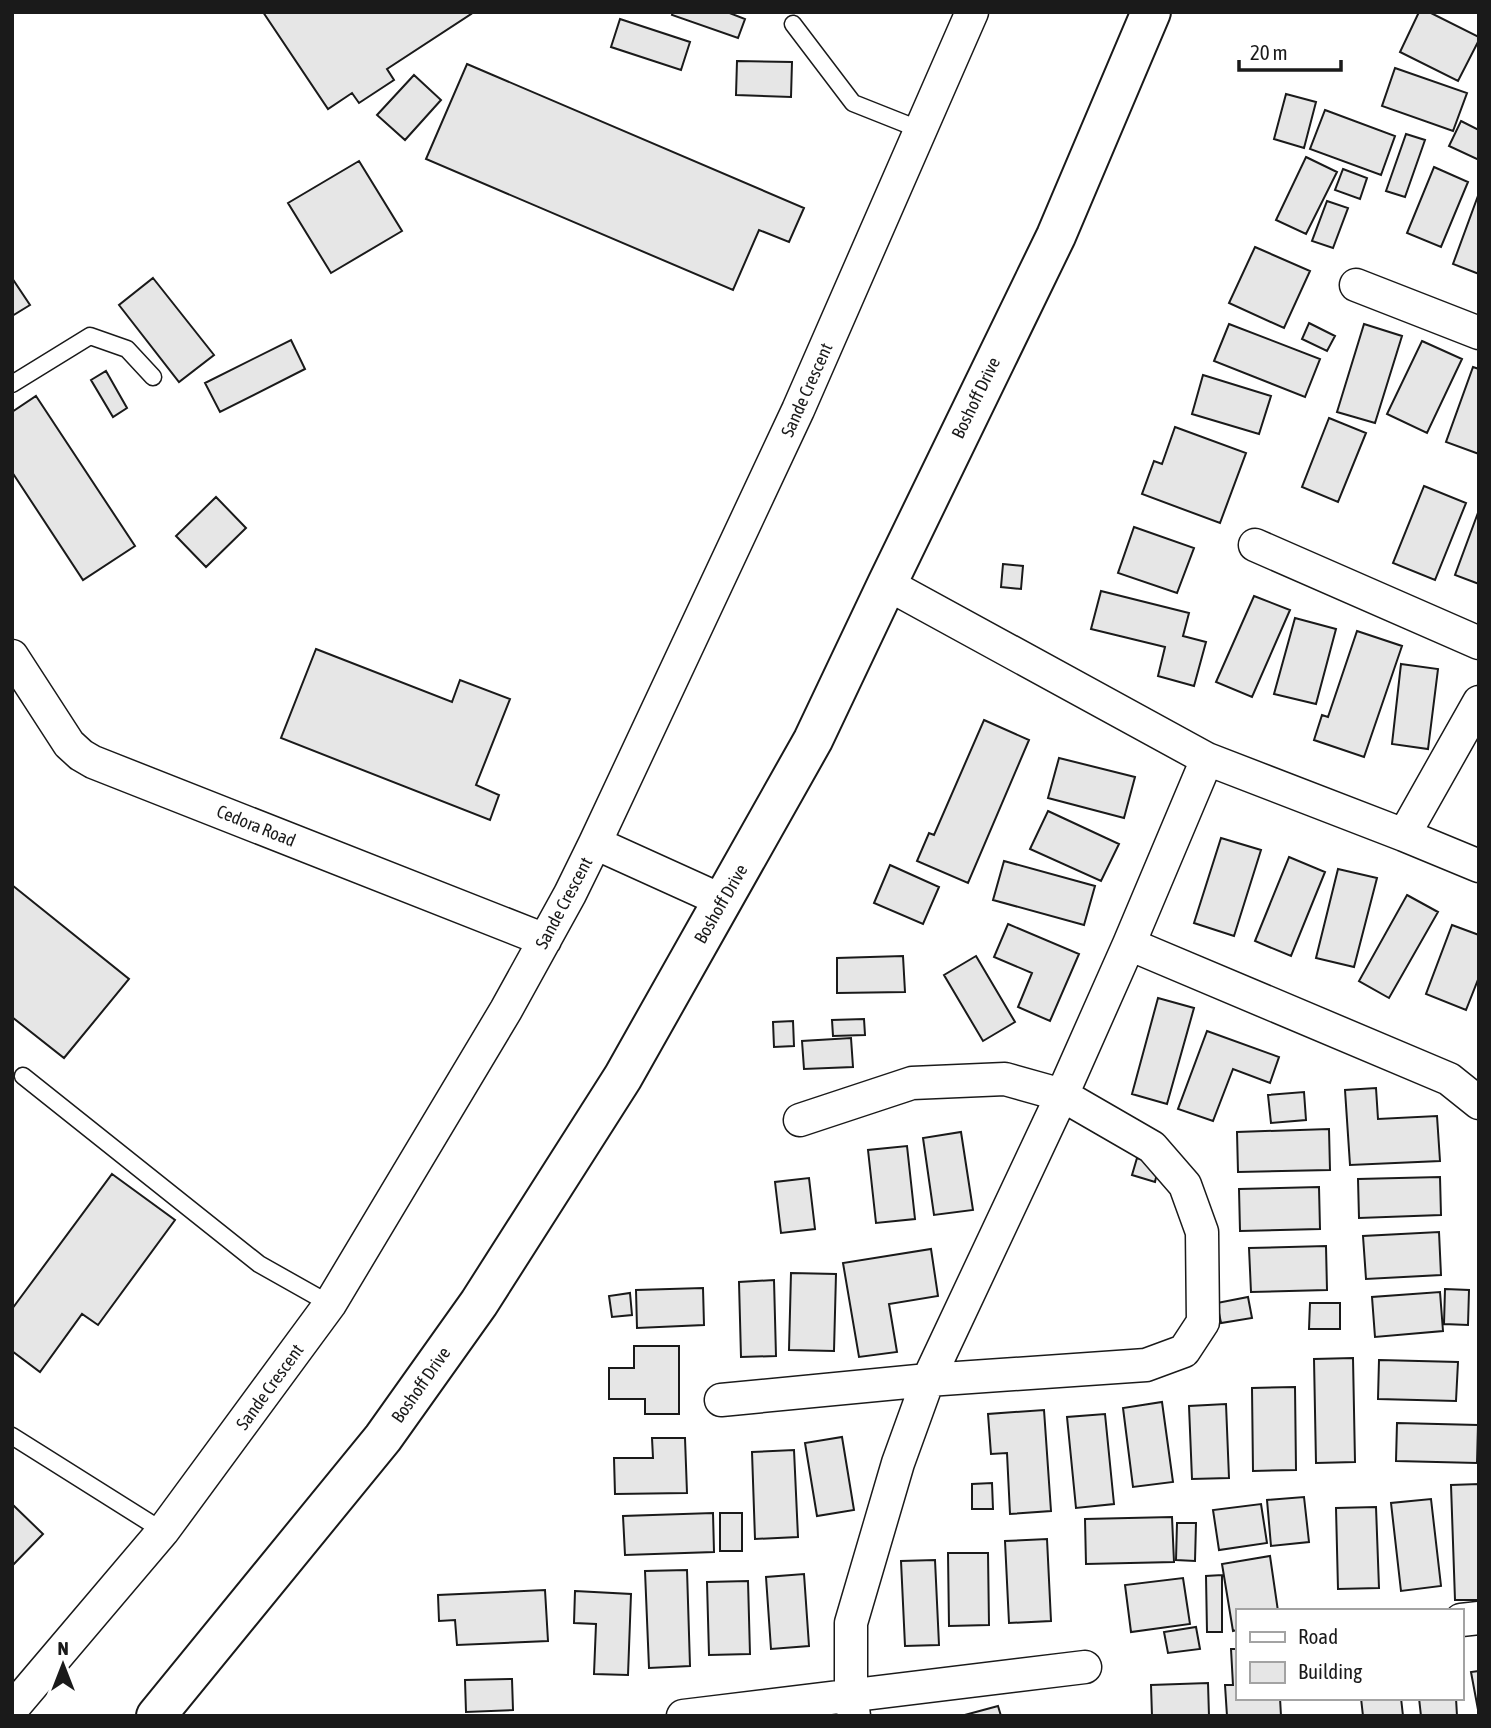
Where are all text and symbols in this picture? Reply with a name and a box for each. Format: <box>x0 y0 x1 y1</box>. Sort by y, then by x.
scale bar <box>1239 28 1340 72</box>
text: 20 m <box>1250 40 1288 64</box>
street label: Sande Crescent <box>777 340 837 440</box>
street label: Boshoff Drive <box>947 354 1004 442</box>
street label: Cedora Road <box>214 800 299 851</box>
street label: Sande Crescent <box>531 853 596 952</box>
street label: Boshoff Drive <box>690 861 752 947</box>
street label: Sande Crescent <box>232 1340 308 1434</box>
street label: Boshoff Drive <box>387 1343 454 1427</box>
legend <box>1236 1609 1463 1700</box>
text: Road <box>1298 1624 1338 1648</box>
north arrow <box>28 1630 98 1700</box>
text: N <box>57 1637 69 1659</box>
text: Building <box>1298 1659 1362 1683</box>

